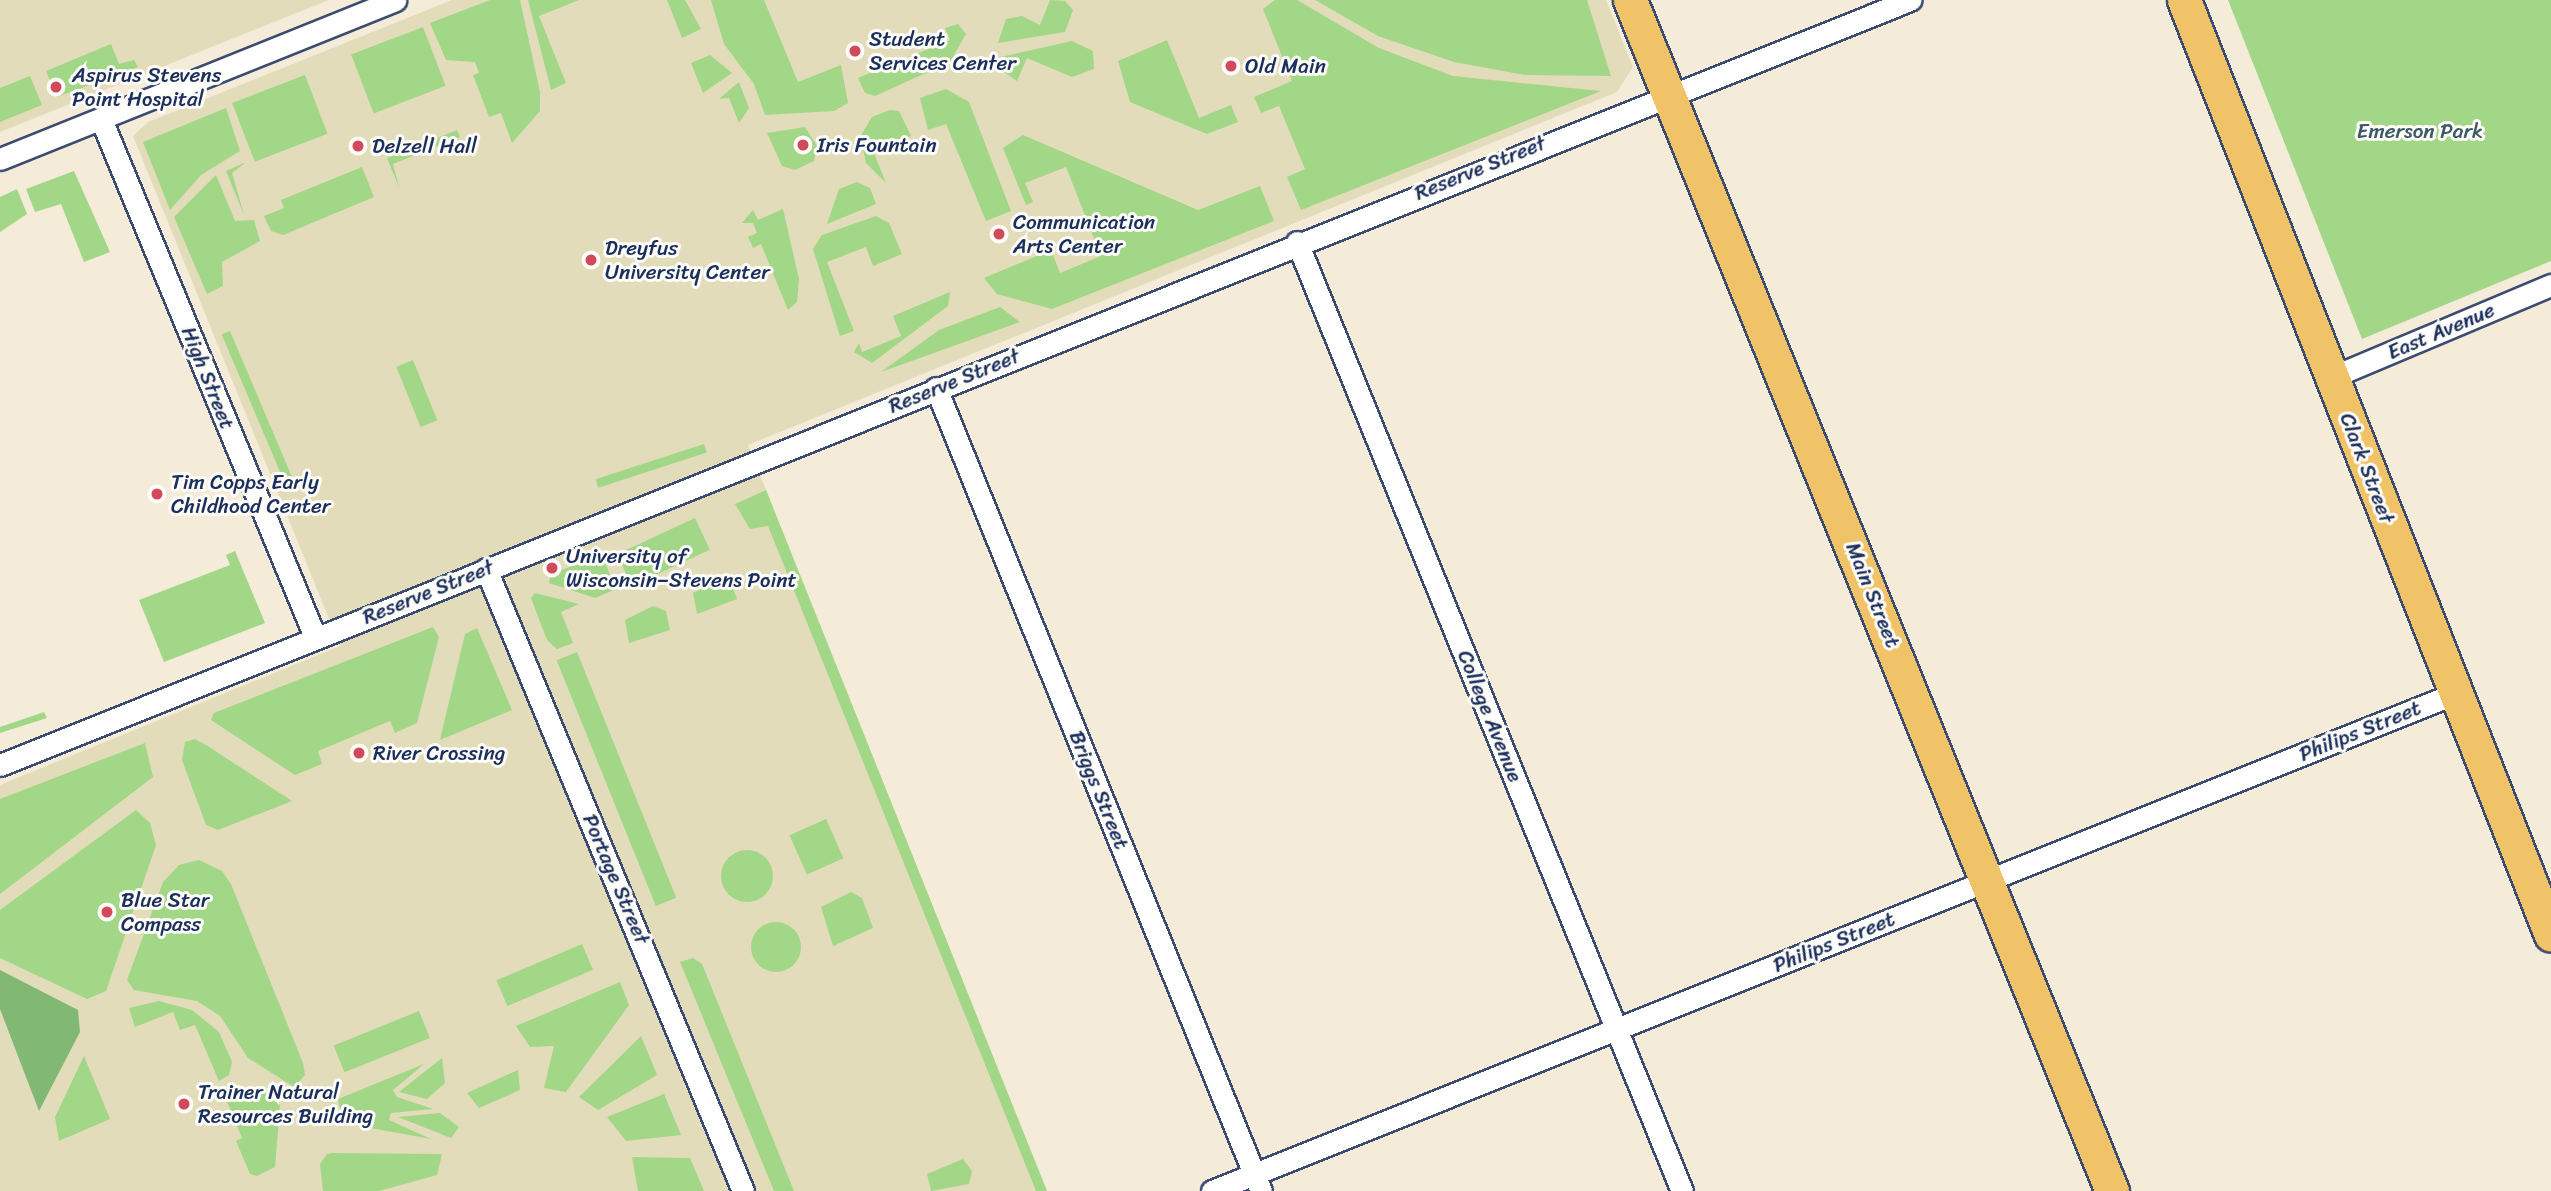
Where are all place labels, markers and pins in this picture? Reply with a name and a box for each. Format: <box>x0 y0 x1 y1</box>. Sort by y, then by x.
place label: Student Services Center <box>869 26 1017 76</box>
marker: Student Services Center <box>847 43 863 59</box>
place label: Old Main <box>1245 53 1326 79</box>
marker: Old Main <box>1223 58 1239 74</box>
place label: Aspirus Stevens Point Hospital <box>72 62 222 112</box>
marker: Aspirus Stevens Point Hospital <box>46 77 66 97</box>
place label: Iris Fountain <box>817 132 936 158</box>
place label: Delzell Hall <box>372 133 477 159</box>
marker: Iris Fountain <box>795 137 811 153</box>
marker: Delzell Hall <box>350 138 366 154</box>
place label: Communication Arts Center <box>1013 209 1155 259</box>
marker: Communication Arts Center <box>991 226 1007 242</box>
place label: Dreyfus University Center <box>605 235 770 285</box>
marker: Dreyfus University Center <box>583 252 599 268</box>
place label: Tim Copps Early Childhood Center <box>171 469 330 519</box>
marker: Tim Copps Early Childhood Center <box>149 486 165 502</box>
place label: University of Wisconsin–Stevens Point <box>566 543 797 593</box>
marker: University of Wisconsin–Stevens Point <box>544 560 560 576</box>
place label: River Crossing <box>373 740 505 766</box>
marker: River Crossing <box>351 745 367 761</box>
place label: Blue Star Compass <box>121 887 209 937</box>
marker: Blue Star Compass <box>99 904 115 920</box>
place label: Trainer Natural Resources Building <box>198 1079 373 1129</box>
marker: Trainer Natural Resources Building <box>176 1096 192 1112</box>

